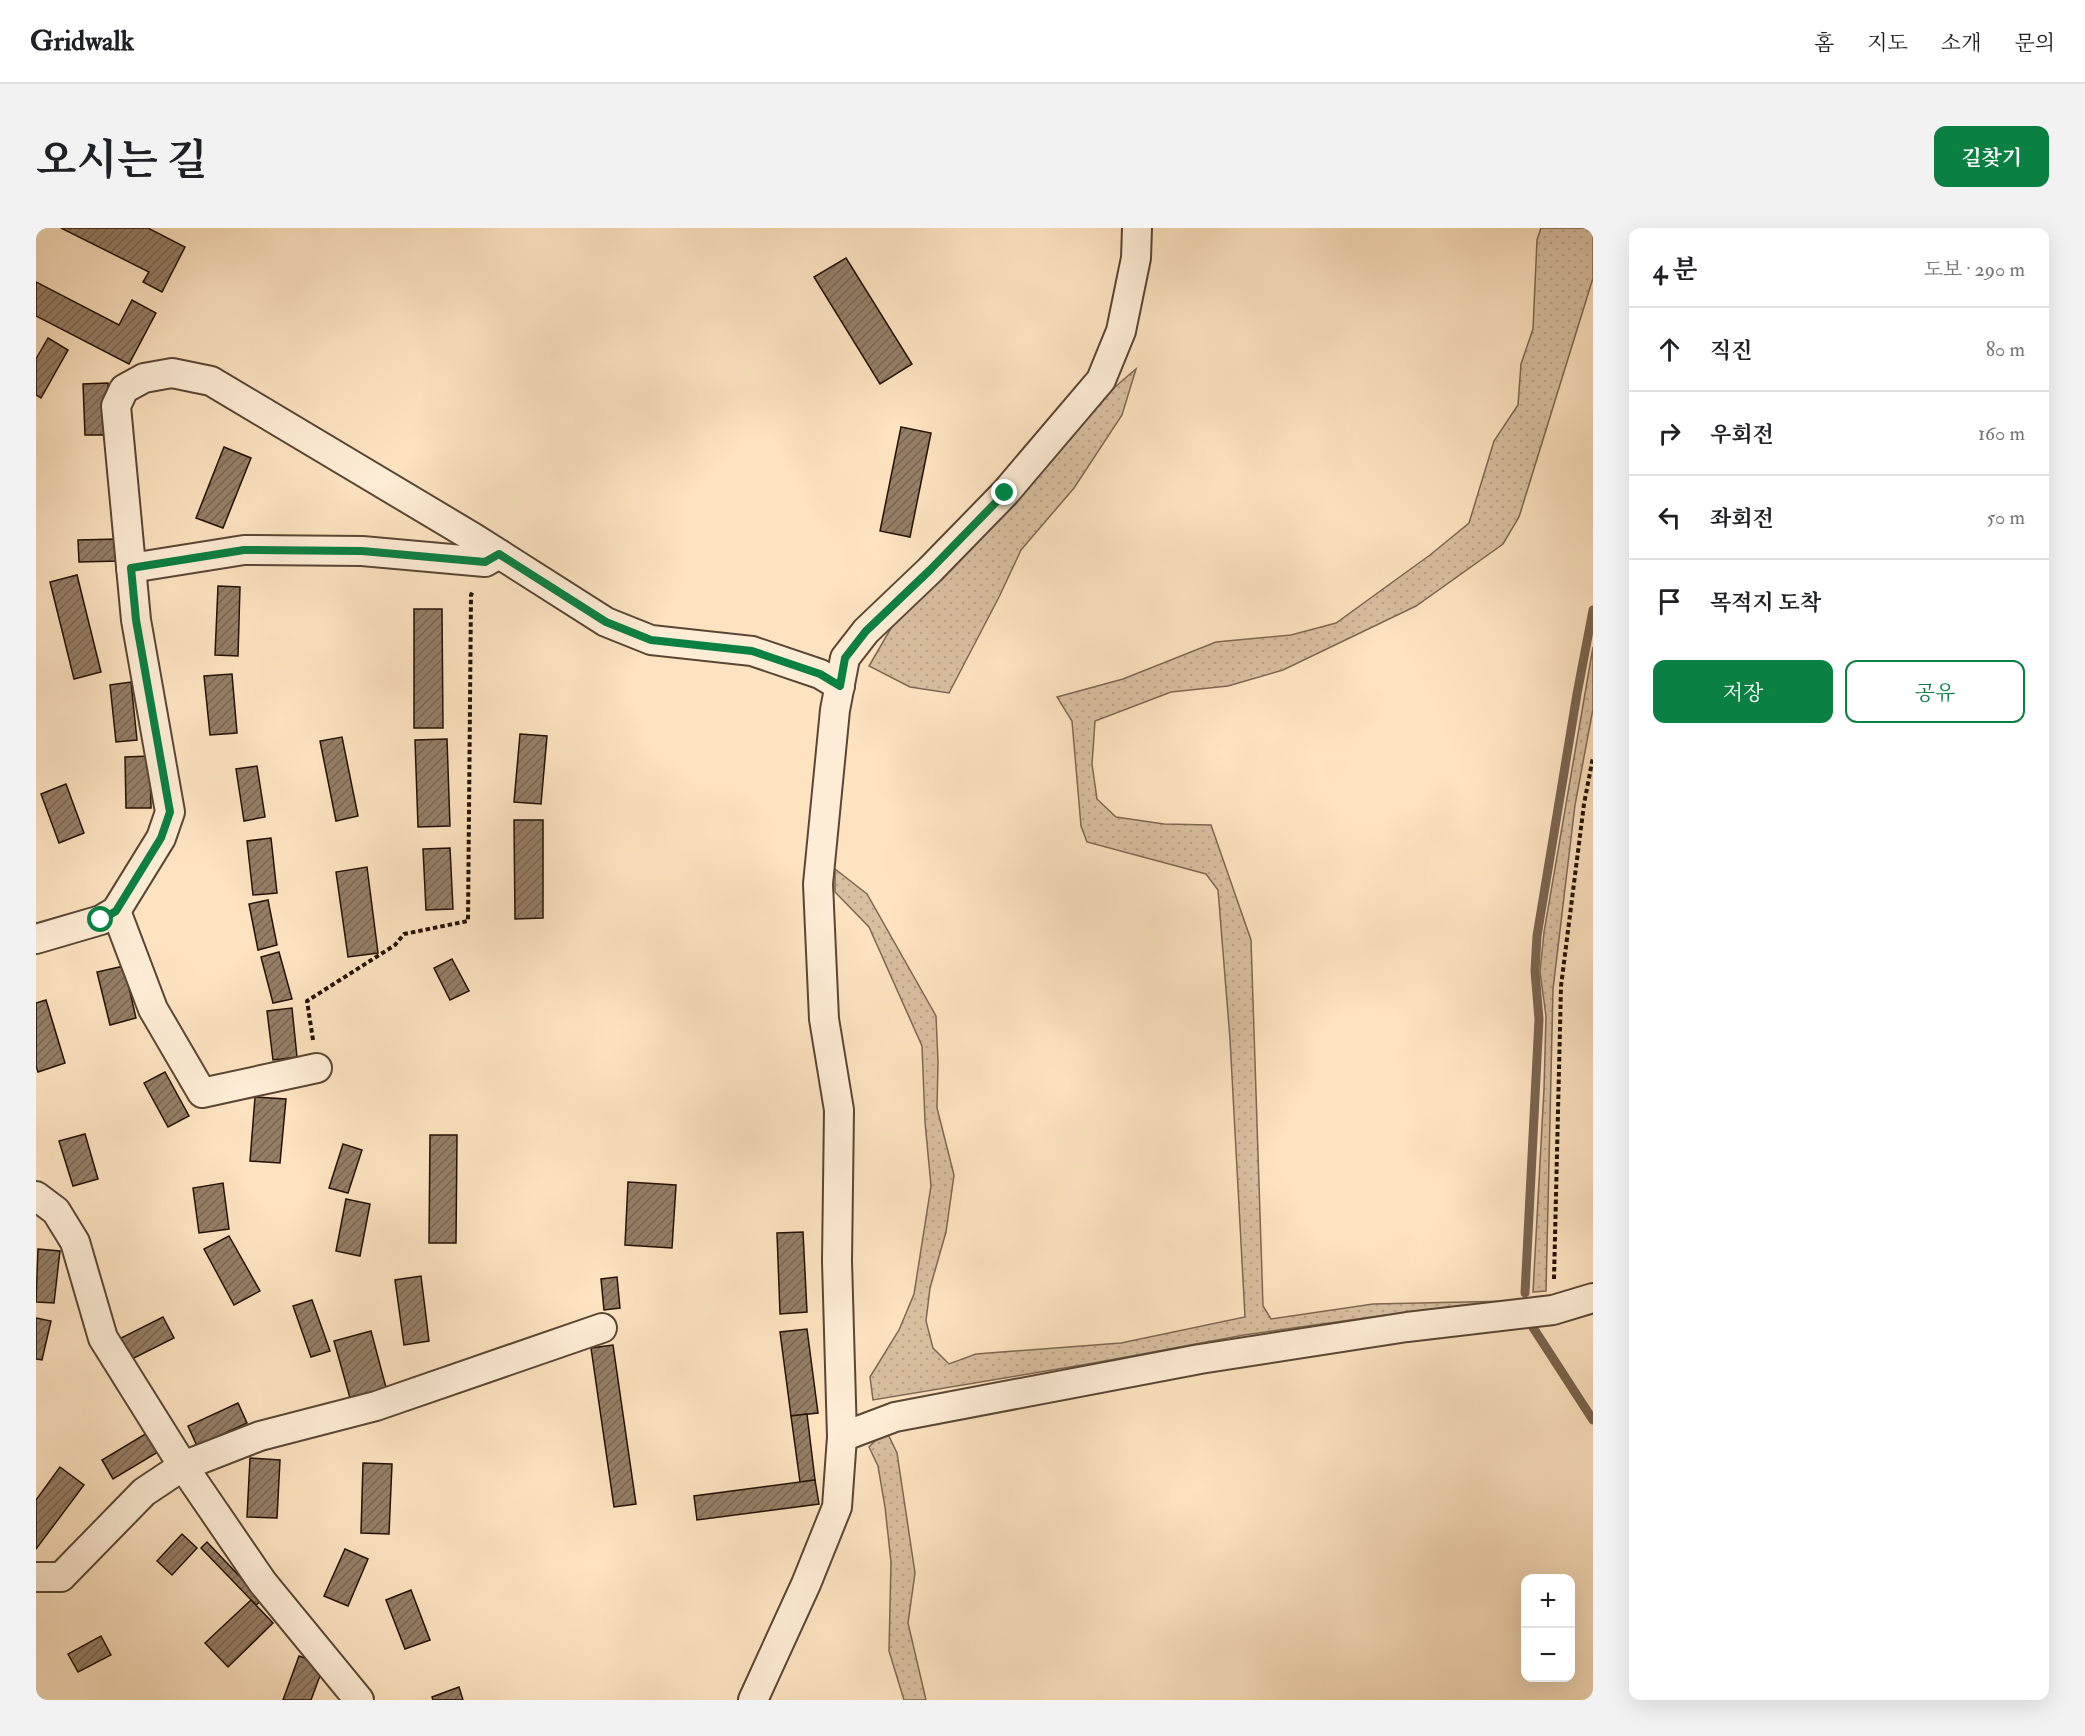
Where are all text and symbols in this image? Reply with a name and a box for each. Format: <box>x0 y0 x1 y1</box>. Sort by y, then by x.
text: Gridwalk <box>30 24 134 59</box>
text: 홈 <box>1814 30 1834 57</box>
text: 지도 <box>1867 30 1908 57</box>
text: 소개 <box>1941 30 1981 57</box>
text: 문의 <box>2014 30 2055 57</box>
button: 길찾기 <box>1934 126 2049 187</box>
text: 오시는 길 <box>36 135 207 187</box>
text: 4 분 <box>1653 254 1698 286</box>
text: 도보 · 290 m <box>1924 257 2025 282</box>
icon: ahead <box>1653 333 1686 366</box>
text: 직진 <box>1710 337 1753 365</box>
text: 80 m <box>1986 337 2025 362</box>
icon: right <box>1653 417 1686 450</box>
text: 우회전 <box>1710 421 1774 449</box>
text: 160 m <box>1978 421 2025 446</box>
route end <box>991 479 1017 505</box>
icon: left <box>1653 501 1686 534</box>
text: 좌회전 <box>1710 505 1774 533</box>
text: 50 m <box>1986 505 2025 530</box>
icon: arrive <box>1653 585 1686 618</box>
text: 목적지 도착 <box>1710 589 1821 617</box>
button: 저장 <box>1653 660 1833 723</box>
button: 공유 <box>1845 660 2025 723</box>
route start <box>87 906 113 932</box>
map controls <box>1521 1574 1575 1682</box>
button: + <box>1521 1574 1575 1628</box>
button: − <box>1521 1628 1575 1682</box>

